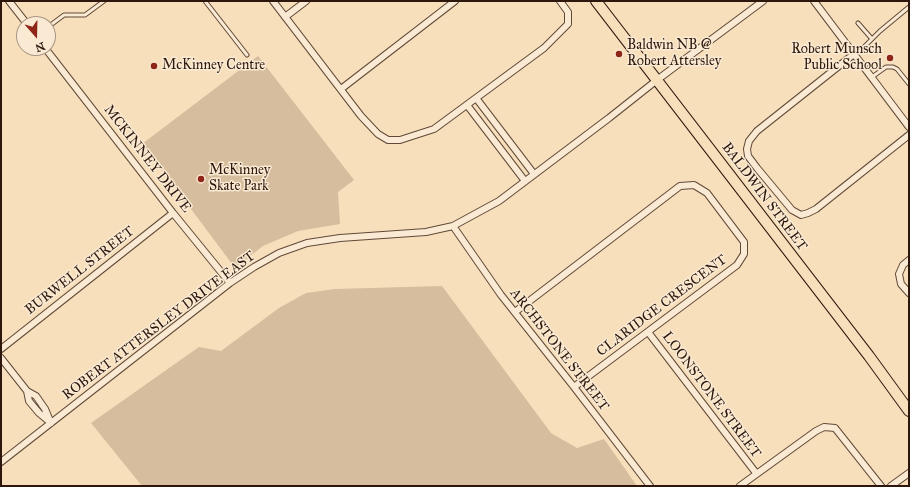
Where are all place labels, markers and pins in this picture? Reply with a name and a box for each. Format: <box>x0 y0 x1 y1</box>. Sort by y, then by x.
place label: Baldwin NB @ Robert Attersley <box>627 38 721 70</box>
place label: Robert Munsch Public School <box>791 42 882 74</box>
marker: Baldwin NB @ Robert Attersley <box>614 49 624 59</box>
marker: Robert Munsch Public School <box>885 53 895 63</box>
place label: McKinney Centre <box>162 58 265 74</box>
marker: McKinney Centre <box>149 61 159 71</box>
place label: McKinney Skate Park <box>209 163 270 196</box>
marker: McKinney Skate Park <box>196 174 206 184</box>

